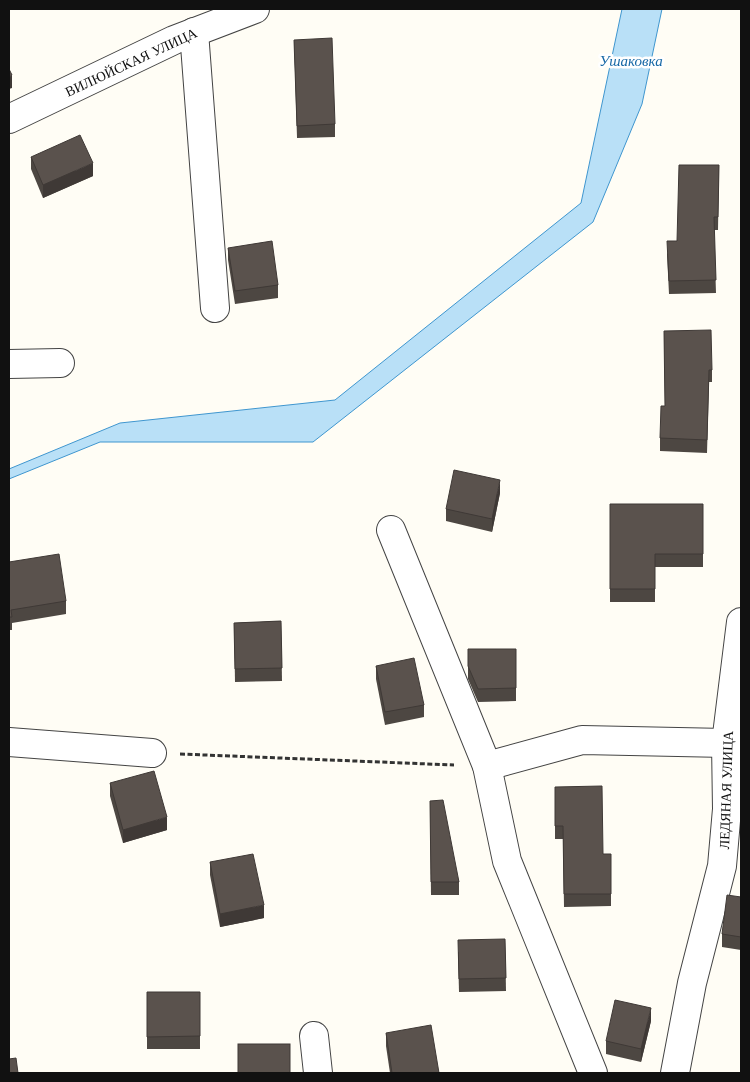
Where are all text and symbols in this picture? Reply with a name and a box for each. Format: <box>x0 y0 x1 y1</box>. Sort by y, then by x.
street label: ВИЛЮЙСКАЯ УЛИЦА <box>62 23 201 101</box>
water label: Ушаковка <box>599 51 663 70</box>
street label: ЛЕДЯНАЯ УЛИЦА <box>715 729 737 850</box>

